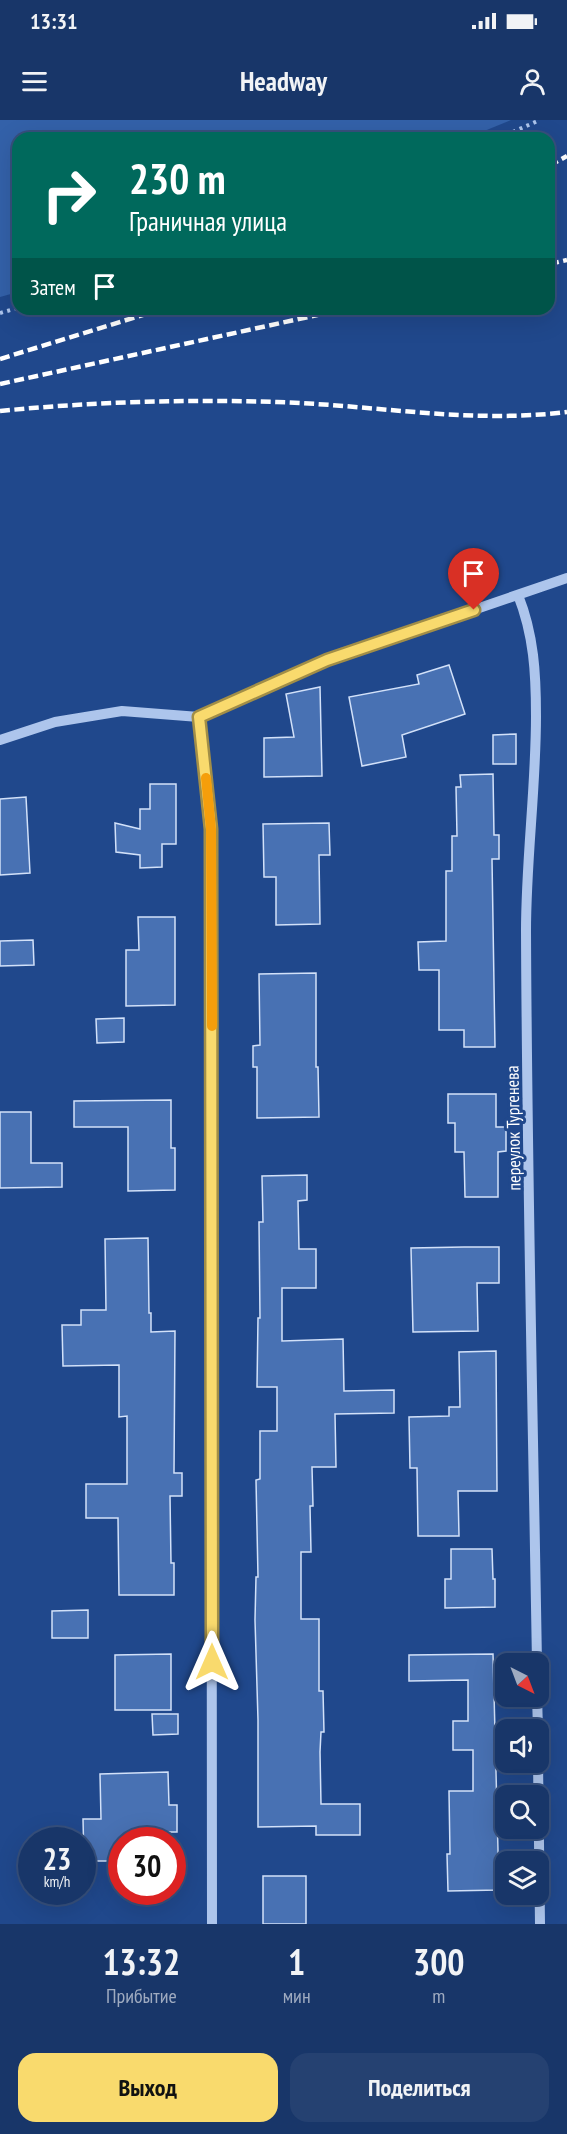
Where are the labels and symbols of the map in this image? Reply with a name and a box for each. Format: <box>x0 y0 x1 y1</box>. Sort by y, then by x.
pin <box>448 548 499 610</box>
street label: переулок Тургенева <box>500 1065 526 1191</box>
position arrow <box>180 1630 244 1694</box>
north arrow <box>495 1653 549 1707</box>
speed limit sign: 30 <box>108 1827 186 1905</box>

